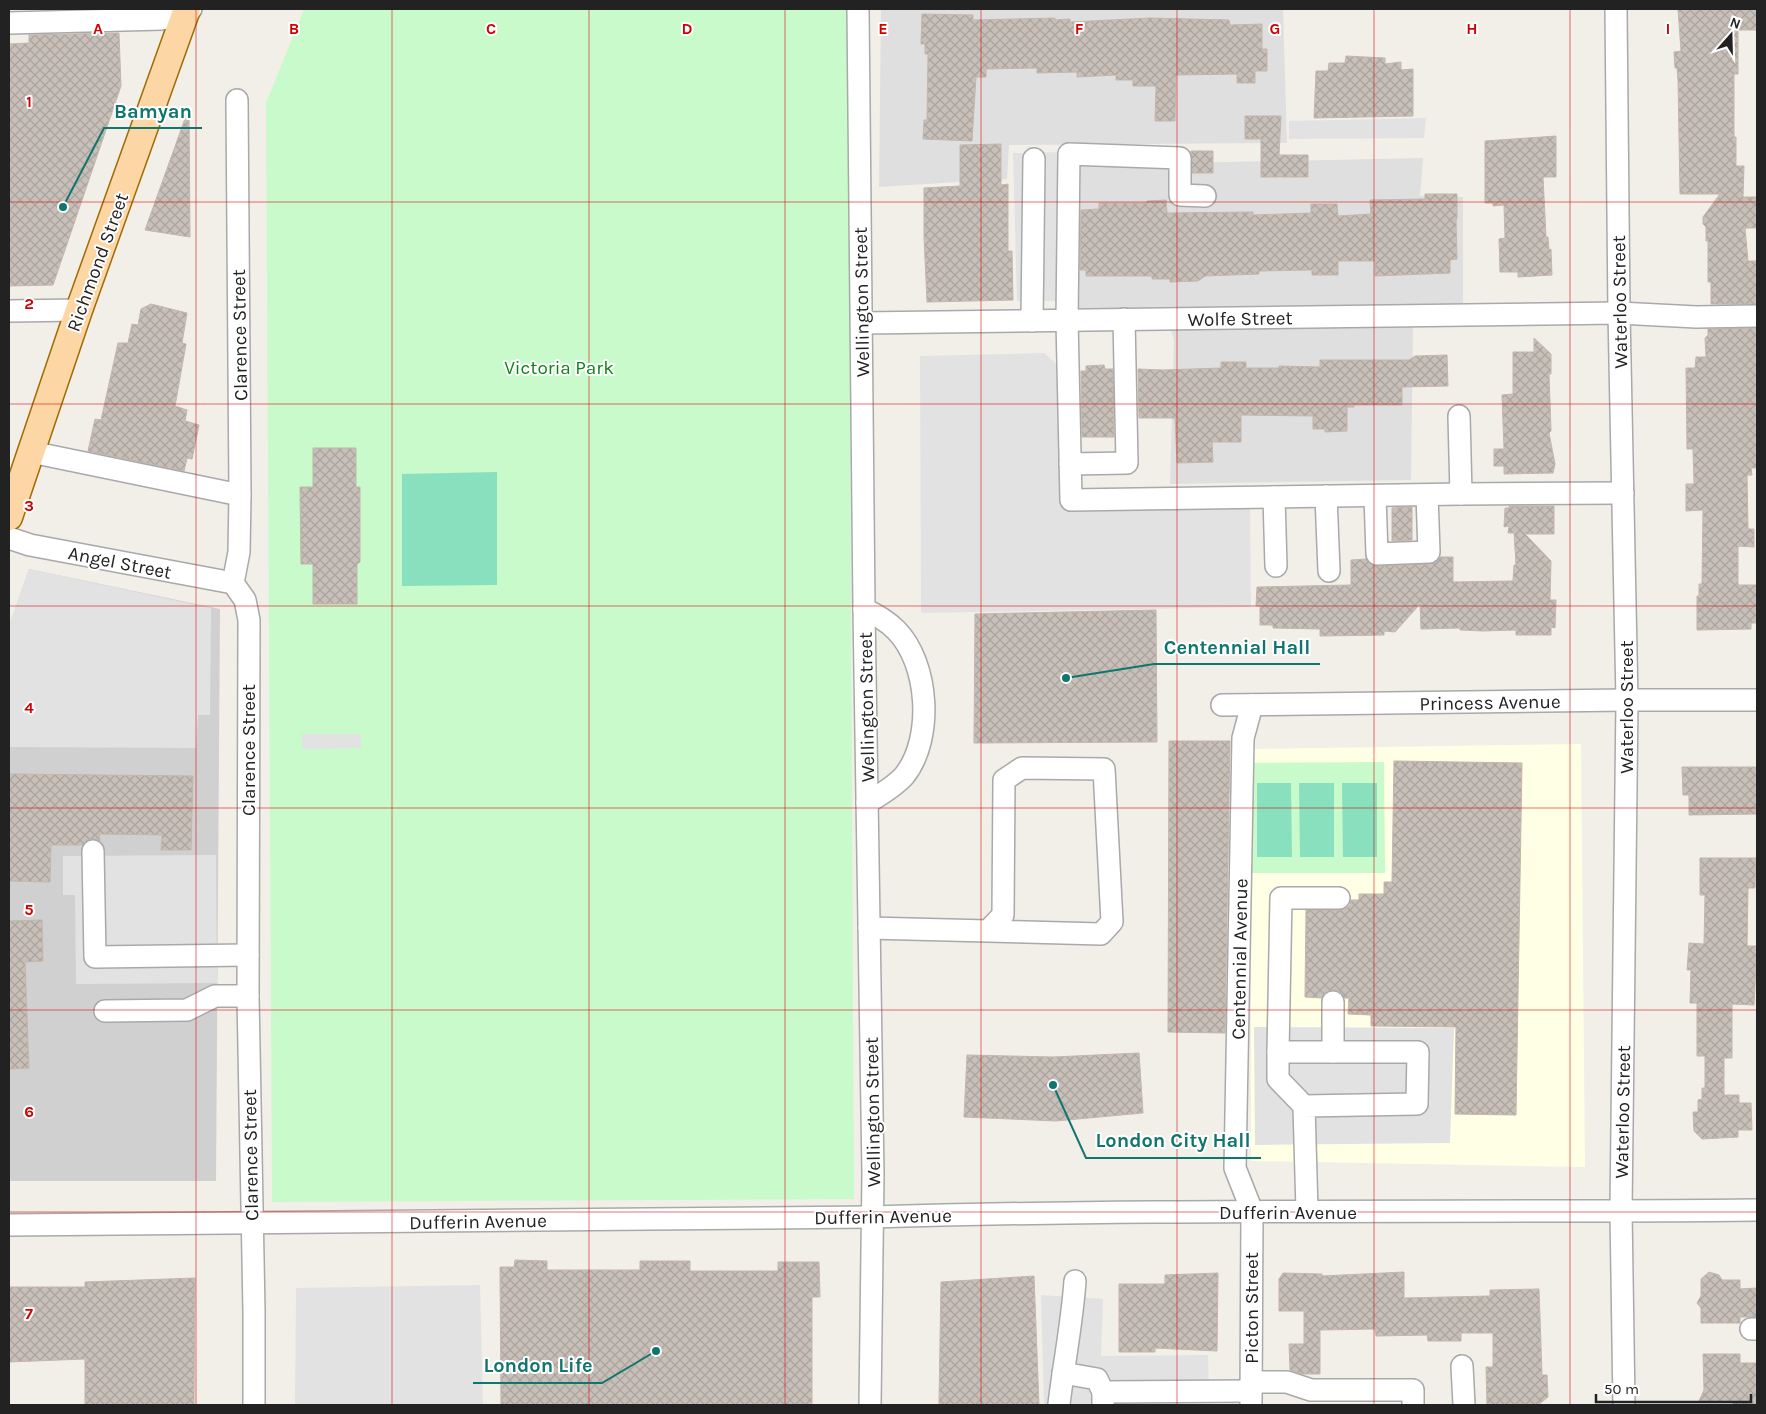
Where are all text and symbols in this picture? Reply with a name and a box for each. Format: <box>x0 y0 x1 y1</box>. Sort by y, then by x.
north arrow <box>1706 10 1756 60</box>
text: N <box>1728 14 1743 33</box>
text: A <box>93 19 103 38</box>
text: B <box>289 19 299 38</box>
text: C <box>486 19 496 38</box>
text: D <box>682 19 693 38</box>
text: E <box>878 19 888 38</box>
text: F <box>1075 19 1084 38</box>
text: G <box>1270 19 1280 38</box>
text: H <box>1466 19 1478 38</box>
text: I <box>1666 19 1670 38</box>
text: 1 <box>26 92 32 111</box>
callout: Bamyan <box>104 93 202 128</box>
text: Bamyan <box>114 100 192 123</box>
street label: Richmond Street <box>63 190 133 335</box>
street label: Wellington Street <box>850 227 874 377</box>
street label: Waterloo Street <box>1608 235 1632 369</box>
street label: Clarence Street <box>228 269 252 401</box>
text: 2 <box>24 294 34 313</box>
street label: Wolfe Street <box>1187 307 1293 331</box>
park label: Victoria Park <box>504 357 614 379</box>
text: 3 <box>24 496 34 515</box>
street label: Angel Street <box>66 542 173 584</box>
callout: Centennial Hall <box>1154 629 1320 664</box>
street label: Wellington Street <box>855 632 879 782</box>
text: Centennial Hall <box>1164 636 1310 659</box>
street label: Waterloo Street <box>1616 640 1638 774</box>
street label: Clarence Street <box>238 684 260 816</box>
street label: Princess Avenue <box>1419 691 1561 715</box>
text: 4 <box>24 698 34 717</box>
street label: Centennial Avenue <box>1228 878 1252 1040</box>
text: 5 <box>24 900 34 919</box>
street label: Wellington Street <box>861 1037 885 1187</box>
street label: Waterloo Street <box>1611 1045 1635 1179</box>
street label: Clarence Street <box>239 1089 263 1221</box>
text: 6 <box>24 1102 34 1121</box>
callout: London City Hall <box>1086 1123 1261 1158</box>
text: London City Hall <box>1095 1129 1251 1152</box>
street label: Dufferin Avenue <box>1219 1202 1357 1224</box>
street label: Dufferin Avenue <box>814 1205 952 1229</box>
street label: Dufferin Avenue <box>409 1210 547 1234</box>
street label: Picton Street <box>1241 1252 1263 1364</box>
text: 7 <box>25 1304 33 1323</box>
callout: London Life <box>473 1348 602 1383</box>
text: London Life <box>483 1354 593 1377</box>
scale bar <box>1596 1372 1751 1404</box>
text: 50 m <box>1604 1380 1639 1398</box>

